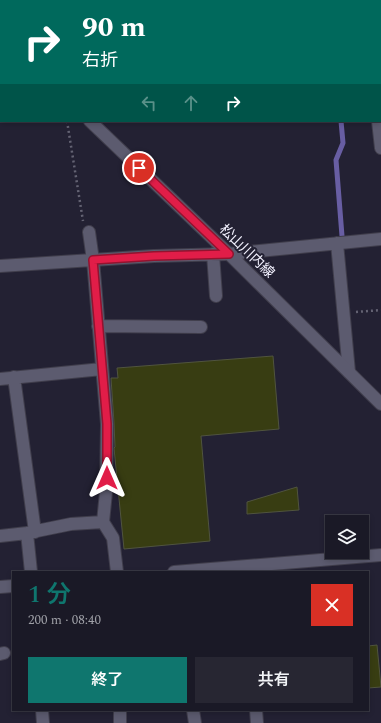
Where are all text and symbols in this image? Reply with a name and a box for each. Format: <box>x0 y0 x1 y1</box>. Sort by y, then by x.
text: 90 m <box>82 6 146 49</box>
icon: right <box>16 16 68 68</box>
text: 右折 <box>82 47 118 74</box>
icon: left <box>138 92 160 114</box>
icon: ahead <box>180 92 202 114</box>
icon: right <box>222 92 244 114</box>
pin <box>122 151 156 185</box>
icon: arrive <box>128 157 150 179</box>
street label: 松山川内線 <box>215 219 279 283</box>
position arrow <box>86 457 128 499</box>
map controls <box>325 515 369 559</box>
button: layers <box>325 515 369 559</box>
text: 1 分 <box>28 577 71 613</box>
button: close <box>311 584 353 626</box>
text: 200 m · 08:40 <box>28 610 101 630</box>
button: 終了 <box>28 657 187 703</box>
button: 共有 <box>195 657 353 703</box>

